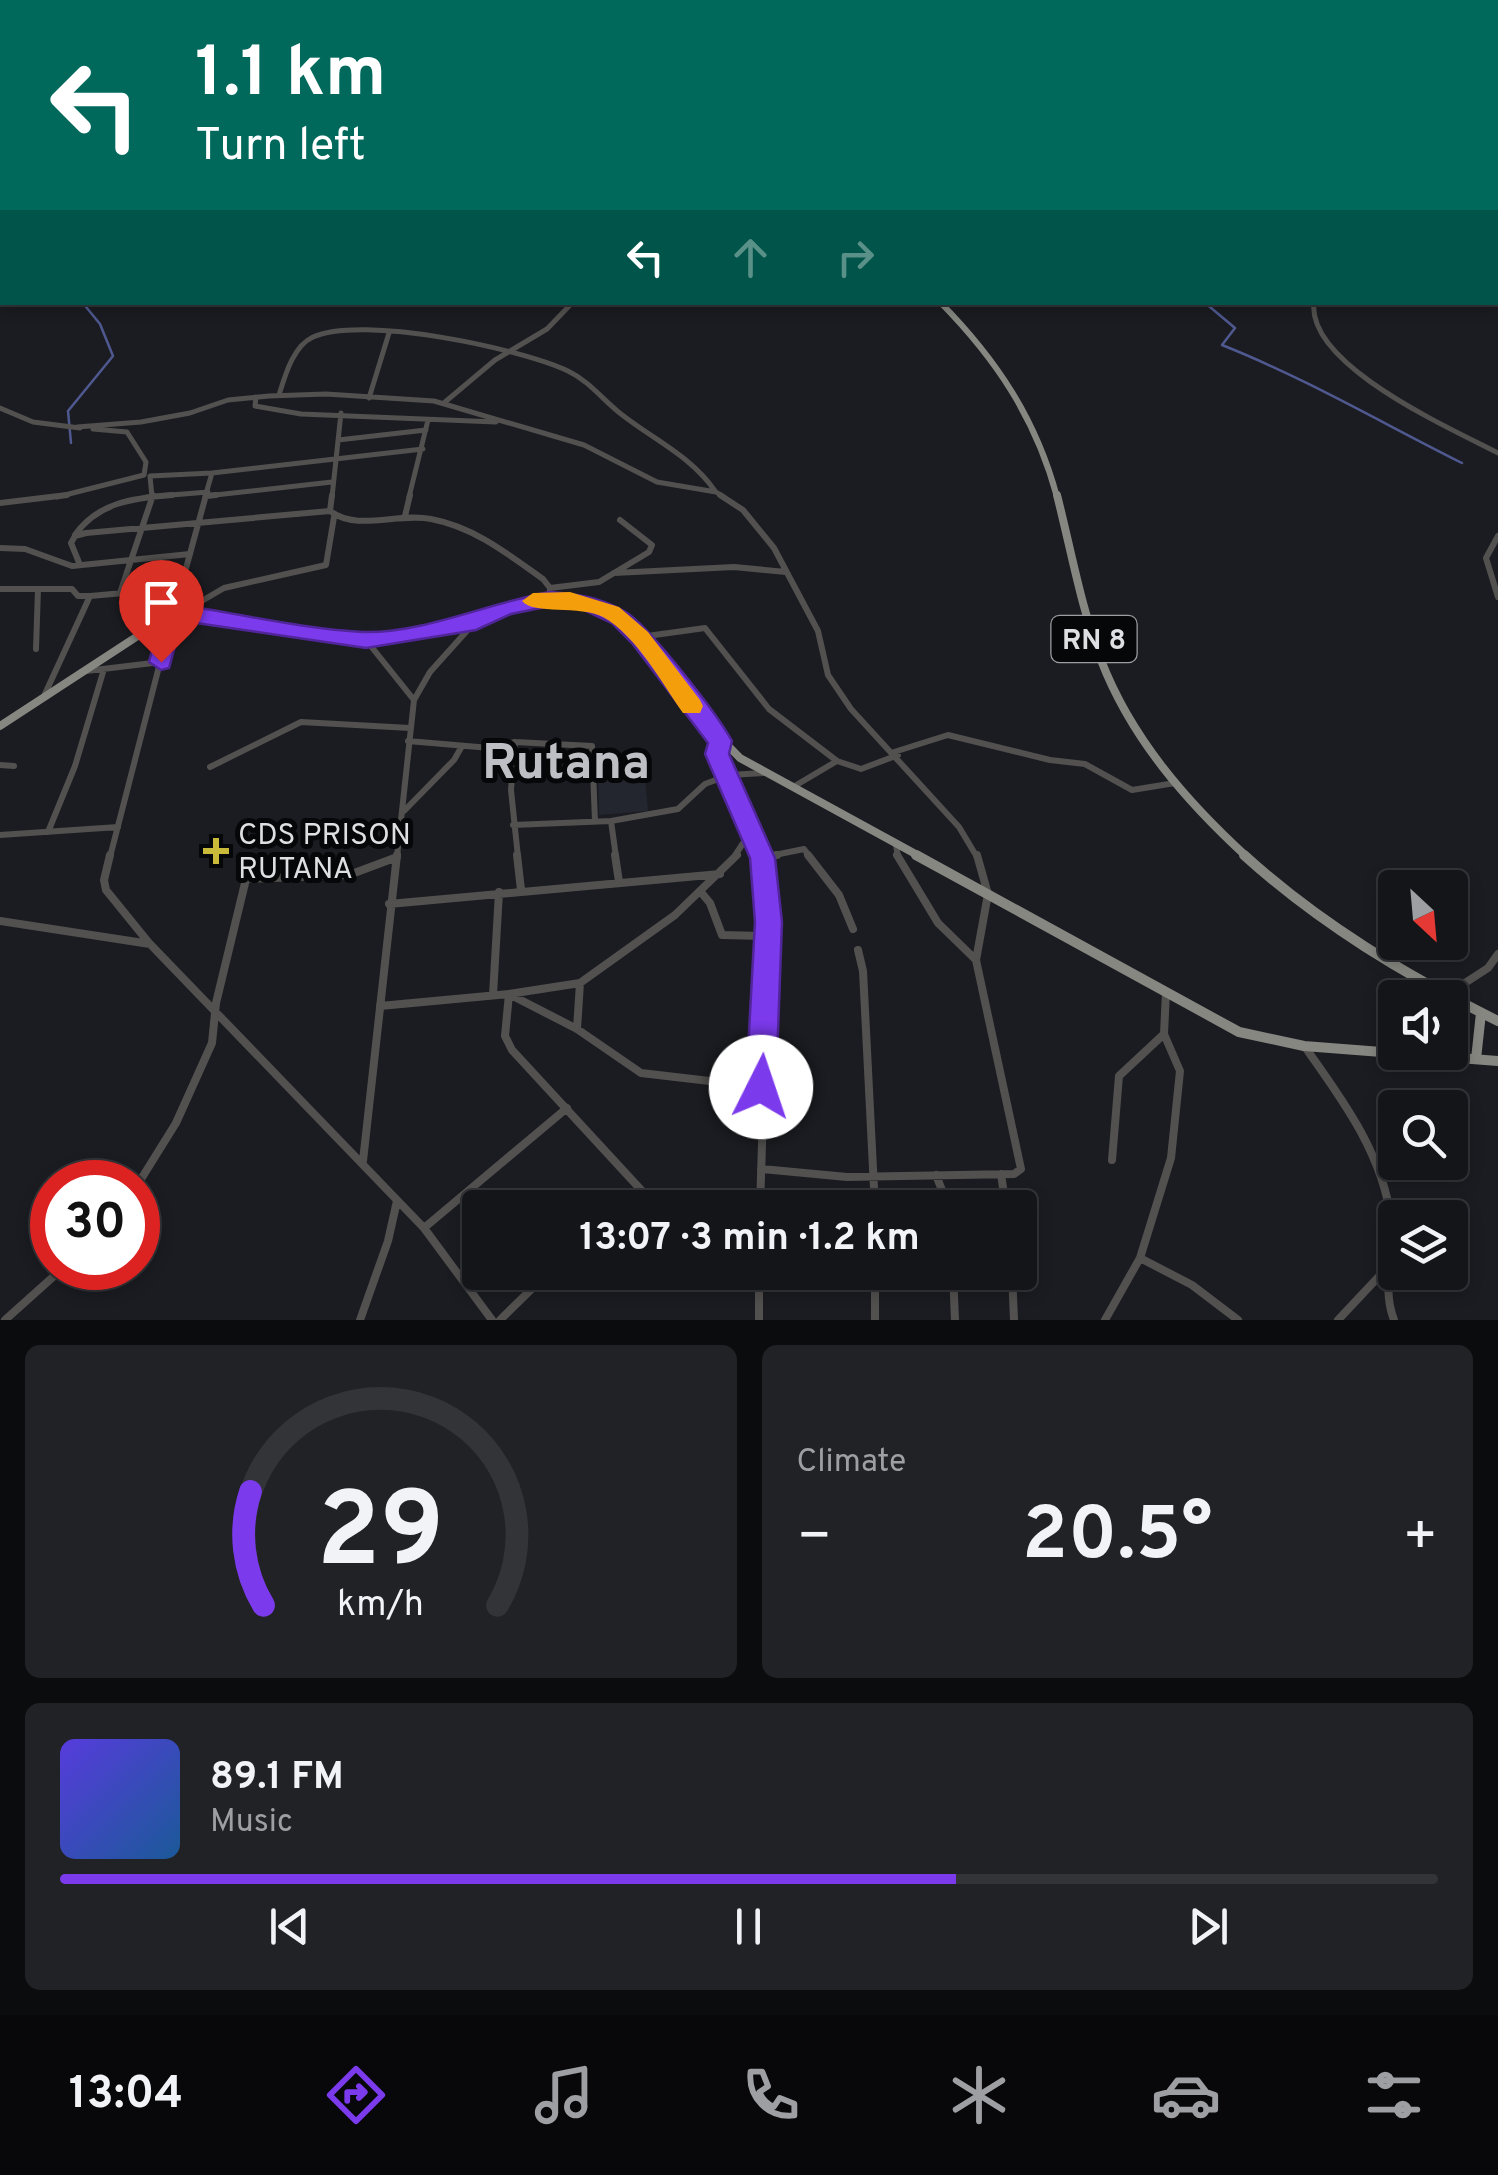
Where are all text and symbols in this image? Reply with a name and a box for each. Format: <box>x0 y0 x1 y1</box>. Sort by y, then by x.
text: 1.1 km <box>195 32 386 121</box>
icon: left <box>30 40 160 170</box>
text: Turn left <box>195 119 366 176</box>
icon: left <box>618 230 673 285</box>
icon: ahead <box>723 230 778 285</box>
icon: right <box>828 230 883 285</box>
pin <box>119 560 204 663</box>
icon: arrive <box>134 575 189 630</box>
road number: RN 8 <box>1052 616 1136 662</box>
district label: Rutana <box>482 734 650 797</box>
place label: CDS PRISON RUTANA <box>238 818 411 889</box>
marker: CDS PRISON RUTANA <box>203 838 229 864</box>
north arrow <box>1378 870 1468 960</box>
map controls <box>1378 870 1468 1290</box>
button: sound <box>1378 980 1468 1070</box>
position arrow <box>709 1035 813 1139</box>
button: search <box>1378 1090 1468 1180</box>
speed limit sign: 30 <box>30 1160 160 1290</box>
button: layers <box>1378 1200 1468 1290</box>
text: 13:07 · 3 min · 1.2 km <box>579 1215 920 1264</box>
text: Climate <box>797 1443 906 1483</box>
text: 29 <box>317 1471 445 1603</box>
text: 20.5° <box>1022 1491 1212 1586</box>
text: − <box>797 1504 832 1574</box>
text: + <box>1403 1504 1438 1574</box>
text: km/h <box>337 1583 424 1629</box>
text: 89.1 FM <box>210 1754 344 1803</box>
text: Music <box>210 1803 293 1843</box>
icon: previous <box>262 1899 317 1954</box>
icon: pause <box>721 1899 776 1954</box>
icon: next <box>1181 1899 1236 1954</box>
icon: directions <box>321 2060 391 2130</box>
icon: music <box>529 2060 599 2130</box>
icon: phone <box>736 2060 806 2130</box>
icon: climate <box>944 2060 1014 2130</box>
icon: car <box>1151 2060 1221 2130</box>
icon: filters <box>1359 2060 1429 2130</box>
text: 13:04 <box>69 2067 183 2124</box>

